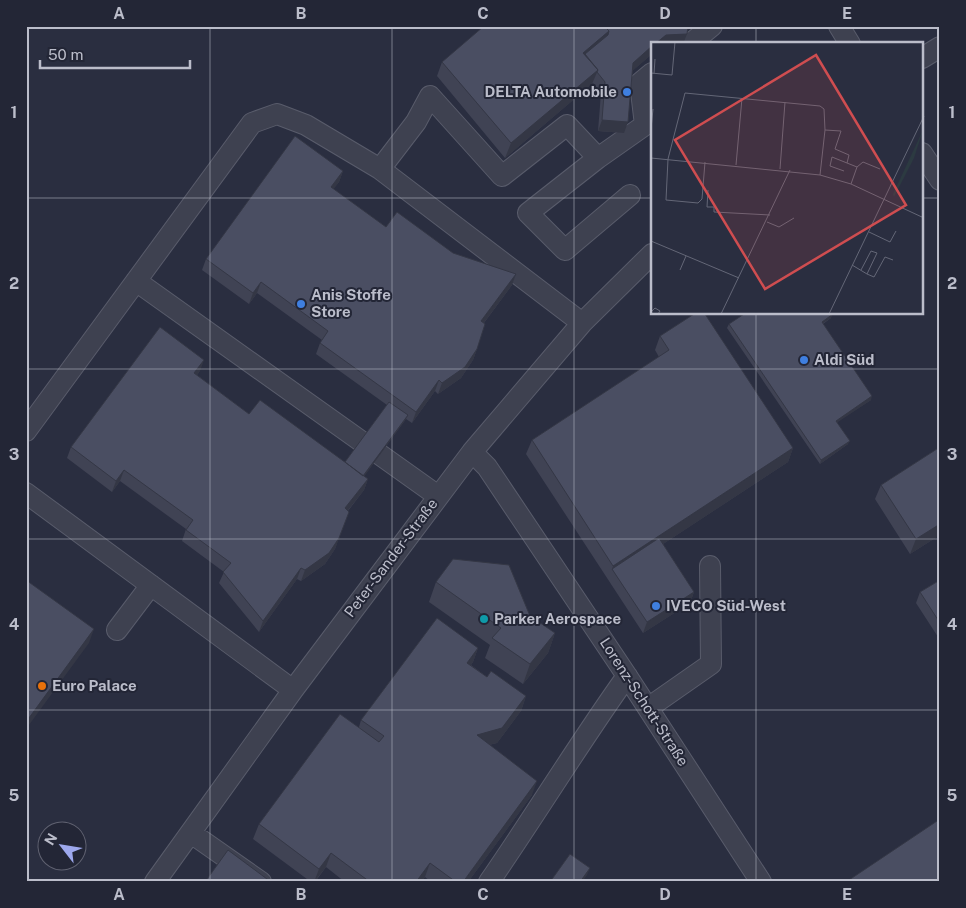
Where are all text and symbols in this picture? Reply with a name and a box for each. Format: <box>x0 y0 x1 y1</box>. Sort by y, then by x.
text: A <box>113 4 125 23</box>
text: B <box>296 4 307 23</box>
text: C <box>477 4 489 23</box>
text: D <box>659 4 671 23</box>
text: E <box>842 4 852 23</box>
scale bar <box>40 38 190 70</box>
inset map <box>651 42 924 315</box>
text: 50 m <box>48 46 83 63</box>
place label: DELTA Automobile <box>484 83 617 100</box>
marker: DELTA Automobile <box>621 86 633 98</box>
text: 1 <box>11 103 17 122</box>
text: 1 <box>949 103 955 122</box>
text: 2 <box>9 274 19 293</box>
text: 2 <box>947 274 957 293</box>
place label: Anis Stoffe Store <box>311 286 391 320</box>
marker: Anis Stoffe Store <box>295 298 307 310</box>
place label: Aldi Süd <box>814 351 874 368</box>
marker: Aldi Süd <box>798 354 810 366</box>
text: 3 <box>9 445 19 464</box>
text: 3 <box>947 445 957 464</box>
street label: Peter-Sander-Straße <box>341 495 441 620</box>
place label: IVECO Süd-West <box>666 597 786 614</box>
marker: IVECO Süd-West <box>650 600 662 612</box>
place label: Parker Aerospace <box>494 610 621 627</box>
marker: Parker Aerospace <box>478 613 490 625</box>
text: 4 <box>9 615 20 634</box>
text: 4 <box>947 615 958 634</box>
street label: Lorenz-Schott-Straße <box>597 634 692 769</box>
place label: Euro Palace <box>52 677 137 694</box>
marker: Euro Palace <box>36 680 48 692</box>
text: 5 <box>9 786 20 805</box>
text: 5 <box>947 786 958 805</box>
north arrow <box>38 820 88 870</box>
text: N <box>41 830 61 848</box>
text: A <box>113 885 125 904</box>
text: B <box>296 885 307 904</box>
text: C <box>477 885 489 904</box>
text: D <box>659 885 671 904</box>
text: E <box>842 885 852 904</box>

